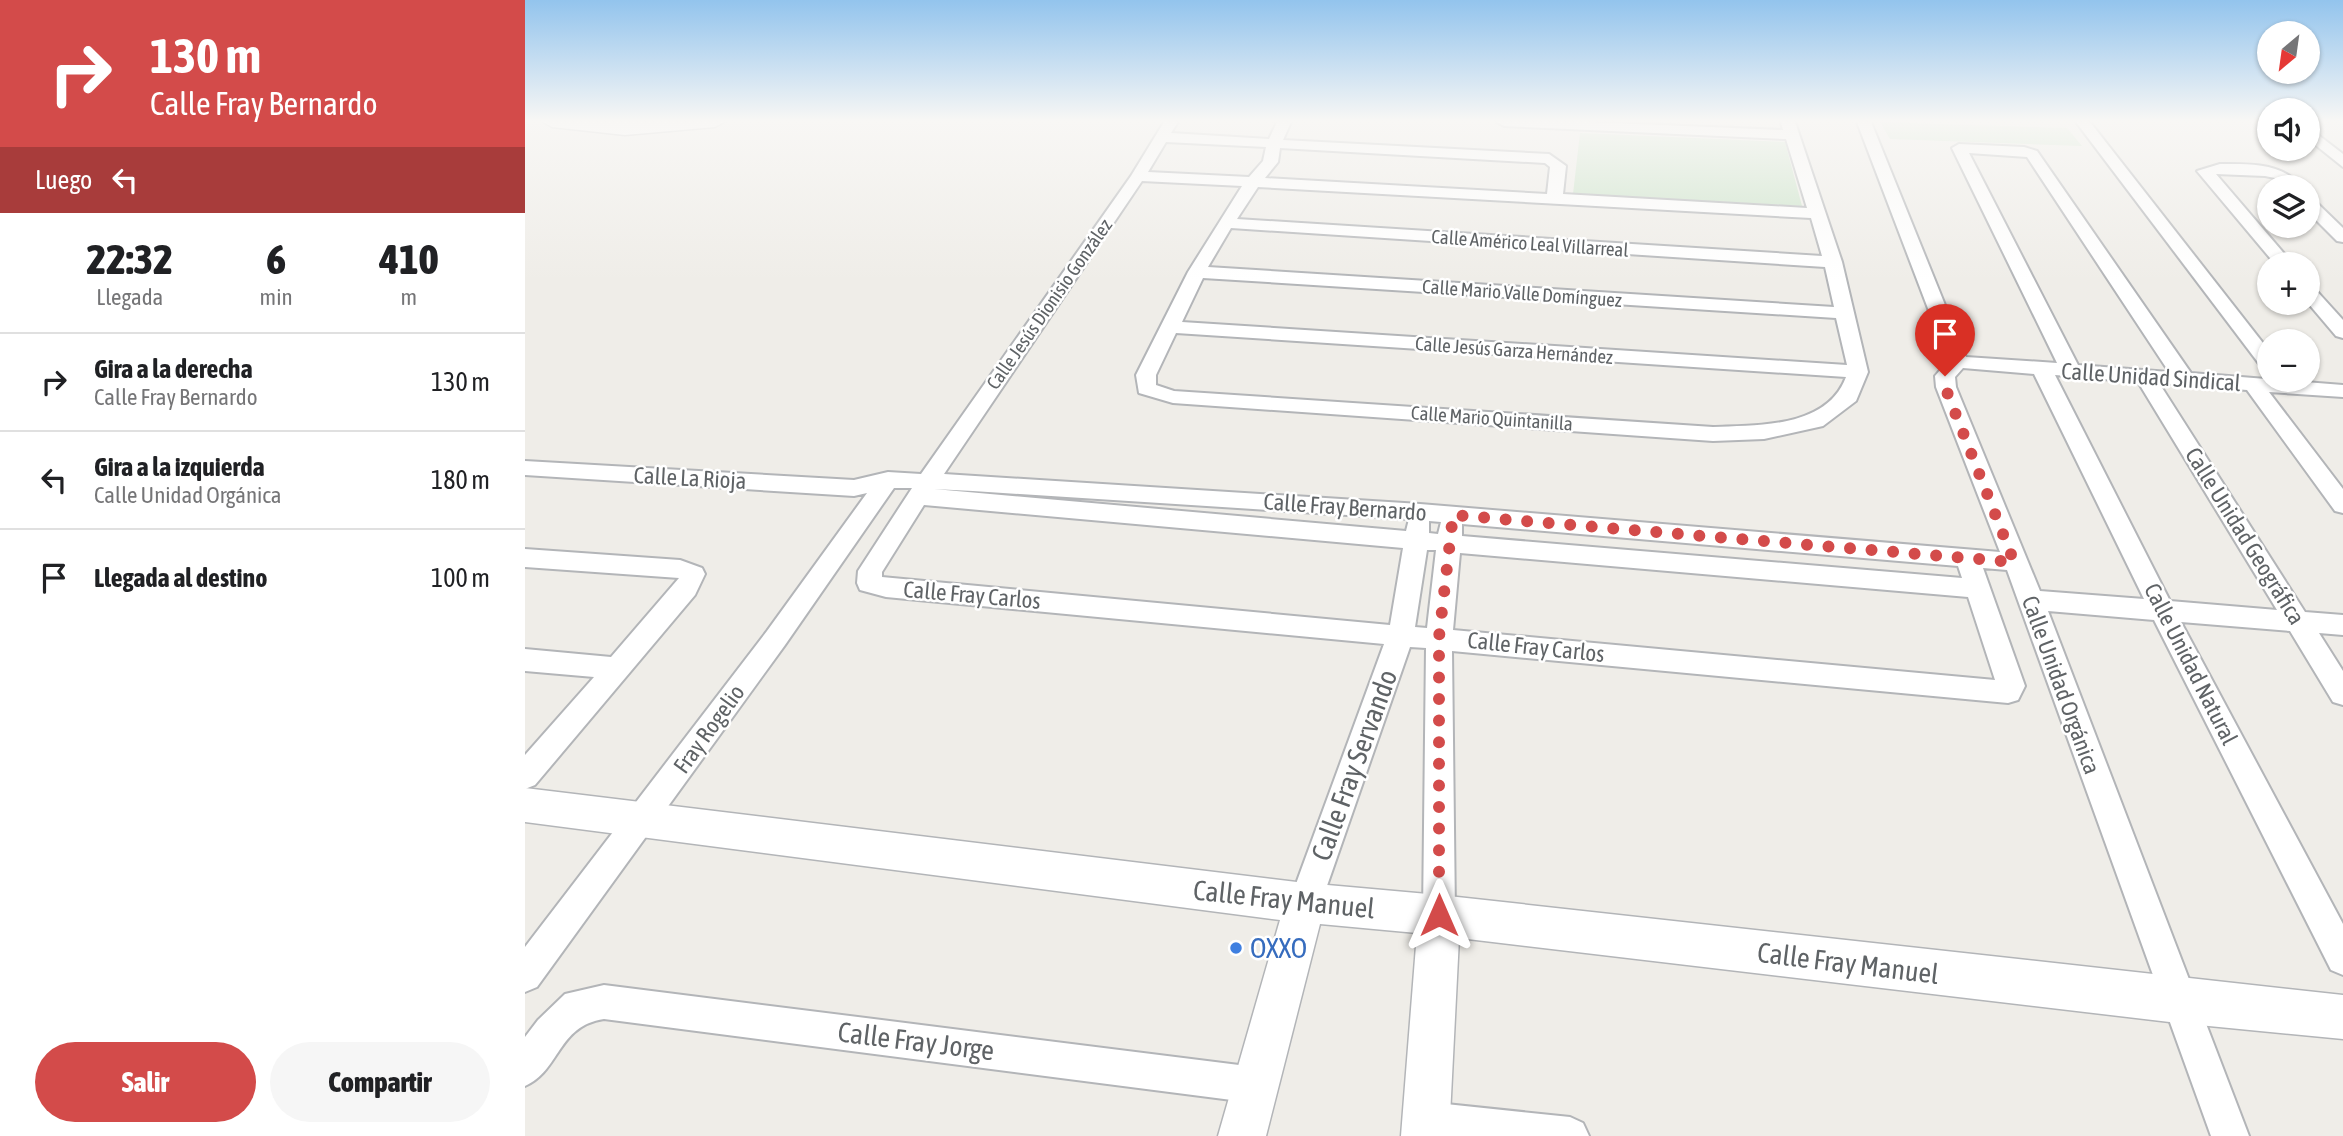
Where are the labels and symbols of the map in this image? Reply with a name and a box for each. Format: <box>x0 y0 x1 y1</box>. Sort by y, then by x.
north arrow <box>2257 21 2321 84</box>
street label: Calle Jesús Dionisio González <box>982 215 1116 393</box>
street label: Calle Américo Leal Villarreal <box>1431 225 1629 261</box>
street label: Calle Mario Valle Domínguez <box>1422 275 1623 311</box>
pin <box>1915 304 1975 376</box>
street label: Calle Jesús Garza Hernández <box>1414 332 1614 368</box>
street label: Calle Unidad Sindical <box>2060 358 2242 396</box>
street label: Calle Mario Quintanilla <box>1410 401 1574 435</box>
street label: Calle Unidad Geográfica <box>2180 443 2310 629</box>
street label: Calle La Rioja <box>633 462 747 494</box>
street label: Calle Fray Bernardo <box>1263 488 1427 526</box>
street label: Calle Fray Carlos <box>902 576 1042 614</box>
street label: Calle Unidad Natural <box>2139 579 2243 749</box>
street label: Calle Unidad Orgánica <box>2017 592 2105 778</box>
street label: Calle Fray Carlos <box>1466 627 1606 667</box>
street label: Calle Fray Servando <box>1305 665 1403 865</box>
street label: Fray Rogelio <box>668 680 750 778</box>
street label: Calle Fray Manuel <box>1192 874 1377 925</box>
position arrow <box>1402 878 1476 952</box>
place label: OXXO <box>1250 932 1307 964</box>
street label: Calle Fray Manuel <box>1755 936 1941 990</box>
marker: OXXO <box>1228 940 1244 956</box>
street label: Calle Fray Jorge <box>836 1016 996 1066</box>

